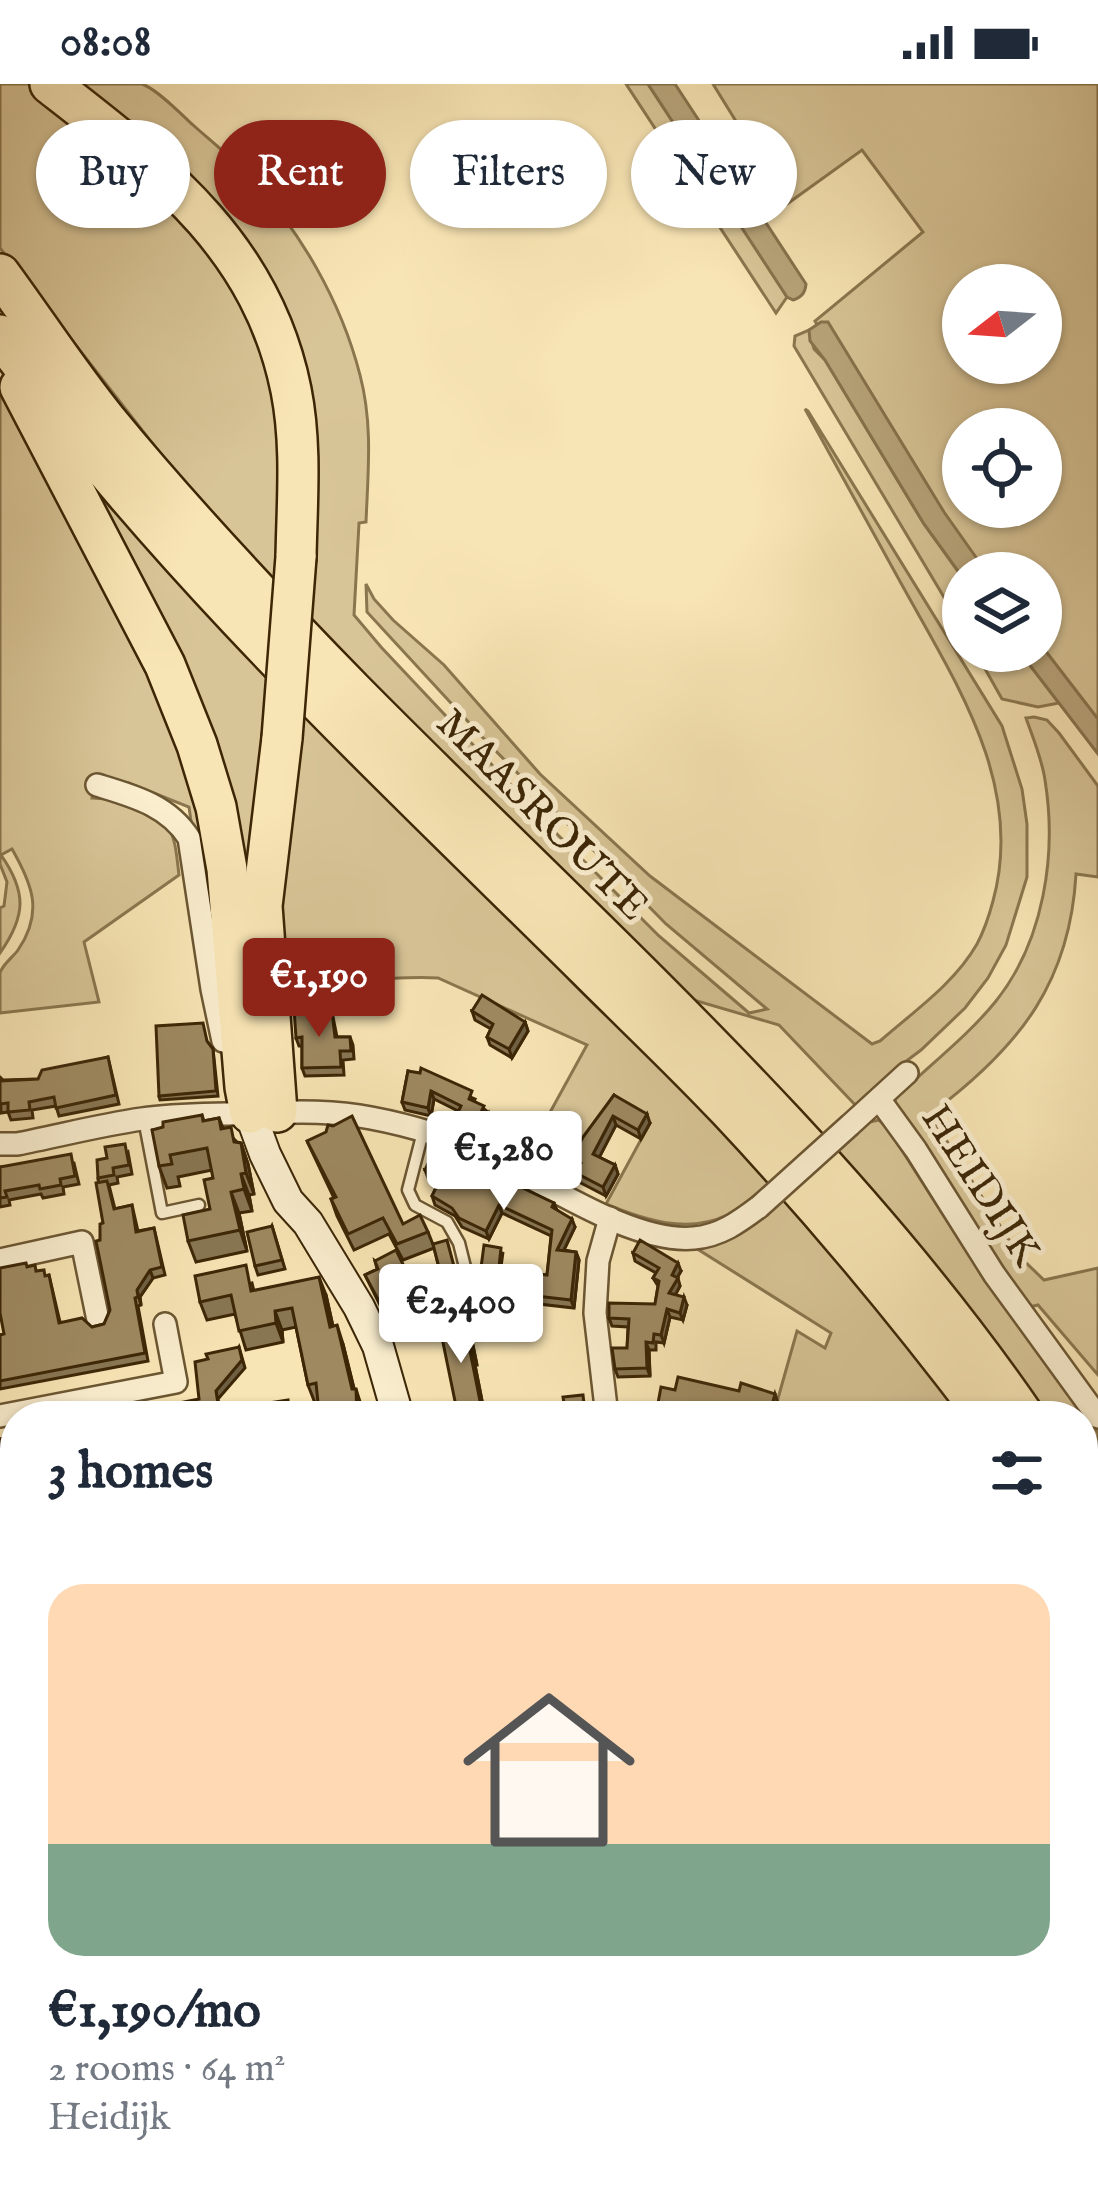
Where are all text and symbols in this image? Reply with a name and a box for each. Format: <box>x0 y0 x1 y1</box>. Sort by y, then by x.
text: 08:08 <box>60 14 151 71</box>
chip: Buy <box>36 120 190 228</box>
chip: Rent <box>214 120 386 228</box>
chip: Filters <box>410 120 607 228</box>
chip: New <box>631 120 797 228</box>
north arrow <box>942 264 1062 384</box>
map controls <box>942 264 1062 672</box>
button: locate <box>942 408 1062 528</box>
button: layers <box>942 552 1062 672</box>
street label: MAASROUTE <box>424 698 659 933</box>
pin: €1,190 <box>221 938 417 1040</box>
text: €1,190 <box>270 952 368 1001</box>
street label: HEIDIJK <box>908 1095 1052 1277</box>
pin: €1,280 <box>406 1111 602 1213</box>
text: €1,280 <box>454 1125 554 1174</box>
pin: €2,400 <box>363 1264 559 1366</box>
text: €2,400 <box>406 1278 516 1327</box>
icon: filters <box>984 1440 1050 1506</box>
text: 3 homes <box>48 1441 213 1506</box>
icon: home <box>441 1662 657 1878</box>
text: €1,190/mo <box>48 1980 261 2045</box>
text: 2 rooms · 64 m² <box>48 2045 286 2094</box>
text: Heidijk <box>48 2094 170 2143</box>

